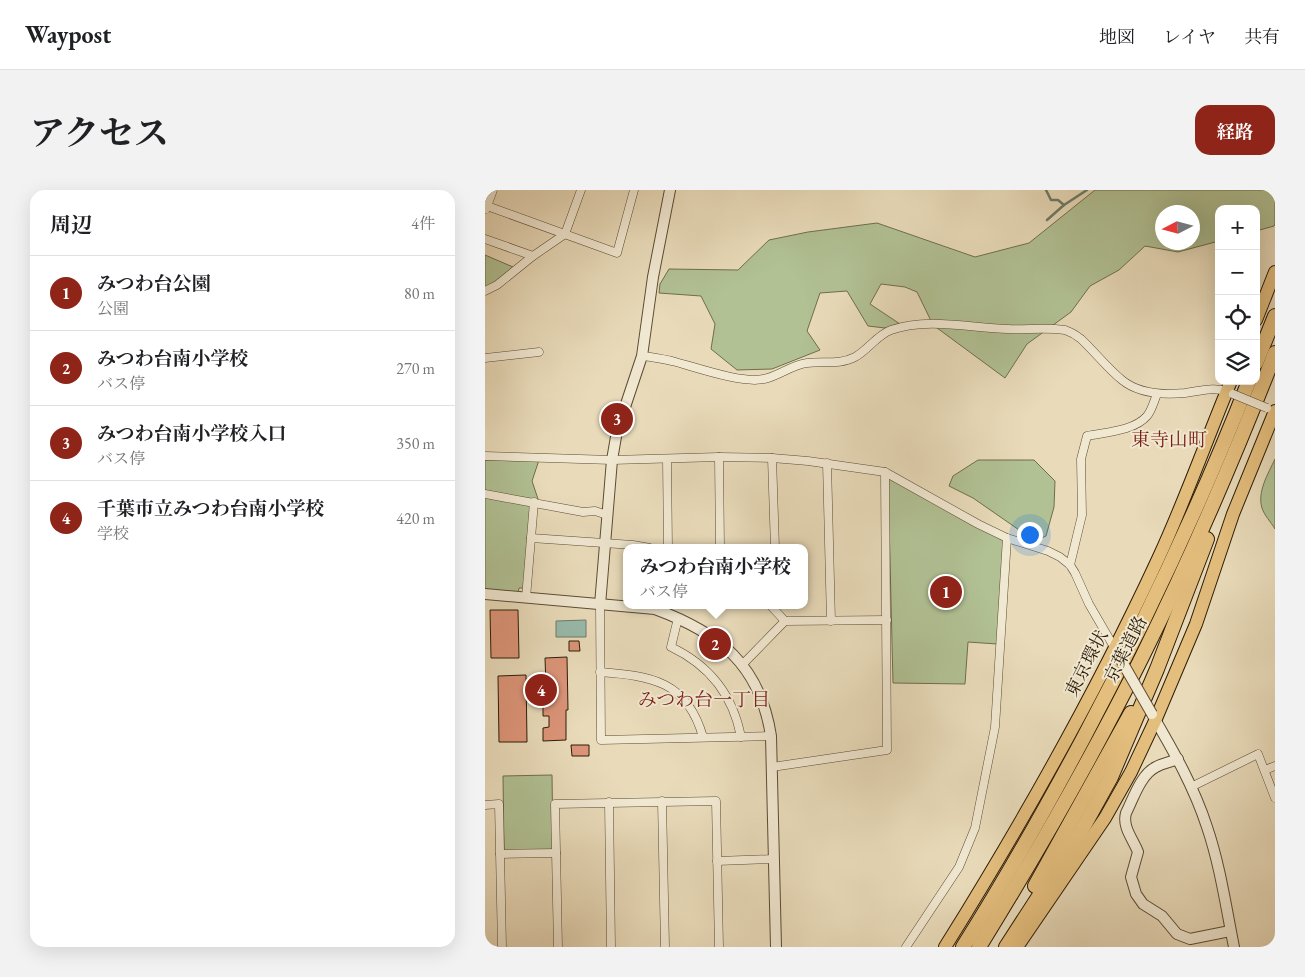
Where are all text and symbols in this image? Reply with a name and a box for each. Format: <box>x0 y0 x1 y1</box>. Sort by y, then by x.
text: Waypost <box>25 19 111 50</box>
text: 地図 <box>1099 25 1135 48</box>
text: レイヤ <box>1163 25 1216 48</box>
text: 共有 <box>1244 25 1280 48</box>
button: 経路 <box>1195 105 1275 155</box>
text: アクセス <box>30 110 169 155</box>
north arrow <box>1155 205 1200 250</box>
map controls <box>1215 205 1260 385</box>
button: + <box>1215 205 1260 250</box>
text: 周辺 <box>50 211 92 238</box>
text: 4件 <box>411 213 435 234</box>
button: − <box>1215 250 1260 295</box>
text: みつわ台公園 <box>97 271 211 296</box>
text: 1 <box>62 283 70 304</box>
text: 80 m <box>404 283 435 304</box>
button: locate <box>1215 295 1260 340</box>
text: 公園 <box>97 298 129 319</box>
button: layers <box>1215 340 1260 385</box>
text: みつわ台南小学校 <box>97 346 249 371</box>
text: 2 <box>62 358 70 379</box>
text: 270 m <box>396 358 435 379</box>
text: バス停 <box>97 373 145 394</box>
pin: 3 <box>601 400 633 438</box>
text: みつわ台南小学校入口 <box>97 421 287 446</box>
district label: 東寺山町 <box>1131 427 1207 452</box>
text: 3 <box>62 433 70 454</box>
text: 350 m <box>396 433 435 454</box>
text: バス停 <box>97 448 145 469</box>
text: 千葉市立みつわ台南小学校 <box>97 496 325 521</box>
text: 4 <box>62 508 70 529</box>
text: 420 m <box>396 508 435 529</box>
your location <box>1017 522 1043 548</box>
text: 学校 <box>97 523 129 544</box>
popup <box>623 544 808 609</box>
text: みつわ台南小学校 <box>640 554 791 579</box>
pin: 1 <box>930 573 962 611</box>
text: バス停 <box>640 581 688 602</box>
street label: 京葉道路 <box>1098 612 1152 686</box>
pin: 2 <box>699 625 731 663</box>
street label: 東京環状 <box>1059 626 1113 700</box>
pin: 4 <box>525 671 557 709</box>
district label: みつわ台一丁目 <box>638 687 770 712</box>

